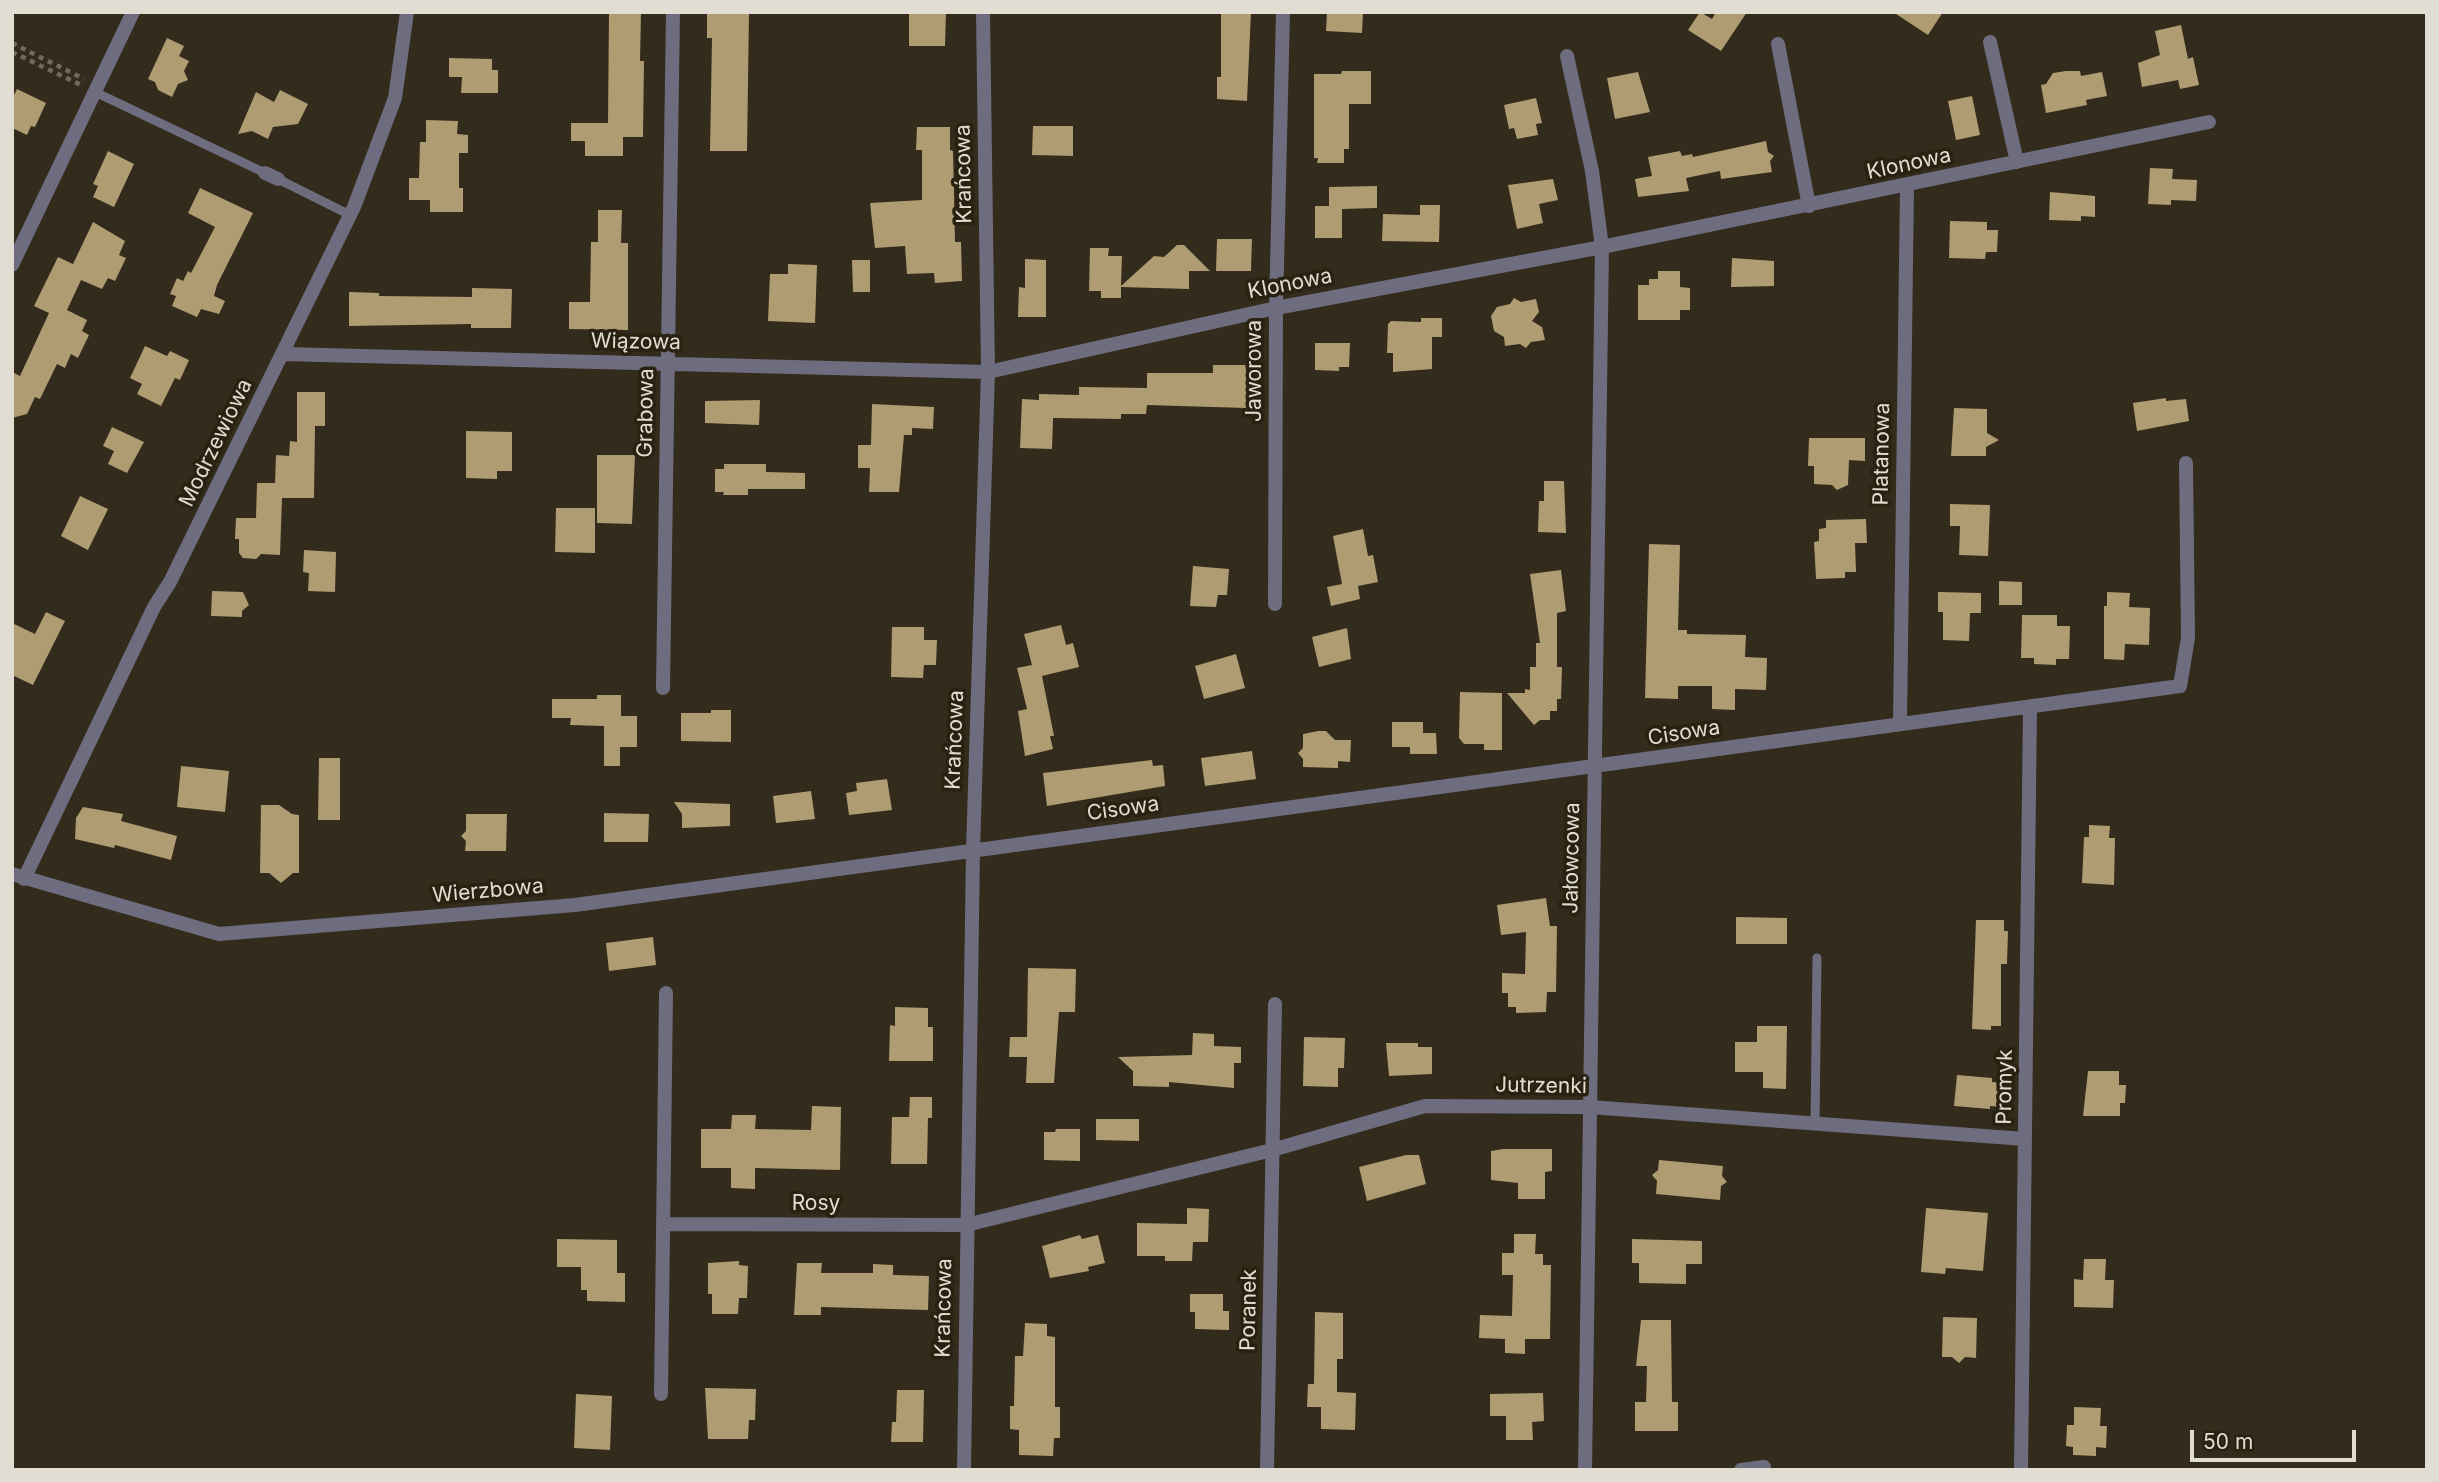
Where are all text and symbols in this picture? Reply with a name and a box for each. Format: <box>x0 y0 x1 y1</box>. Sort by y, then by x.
street label: Krańcowa <box>951 124 977 224</box>
street label: Klonowa <box>1865 143 1953 185</box>
street label: Klonowa <box>1246 263 1334 305</box>
street label: Jaworowa <box>1242 320 1268 422</box>
street label: Wiązowa <box>591 329 681 355</box>
street label: Grabowa <box>633 368 659 458</box>
street label: Modrzewiowa <box>174 375 258 511</box>
street label: Platanowa <box>1869 402 1895 506</box>
street label: Krańcowa <box>941 690 969 790</box>
street label: Cisowa <box>1646 715 1722 751</box>
street label: Cisowa <box>1085 791 1161 827</box>
street label: Jałowcowa <box>1558 802 1586 914</box>
street label: Wierzbowa <box>431 874 545 908</box>
street label: Promyk <box>1992 1049 2018 1125</box>
street label: Jutrzenki <box>1495 1073 1587 1099</box>
street label: Rosy <box>792 1191 840 1217</box>
street label: Krańcowa <box>931 1258 957 1358</box>
street label: Poranek <box>1236 1269 1262 1351</box>
scale bar <box>2194 1416 2360 1460</box>
text: 50 m <box>2203 1429 2253 1454</box>

